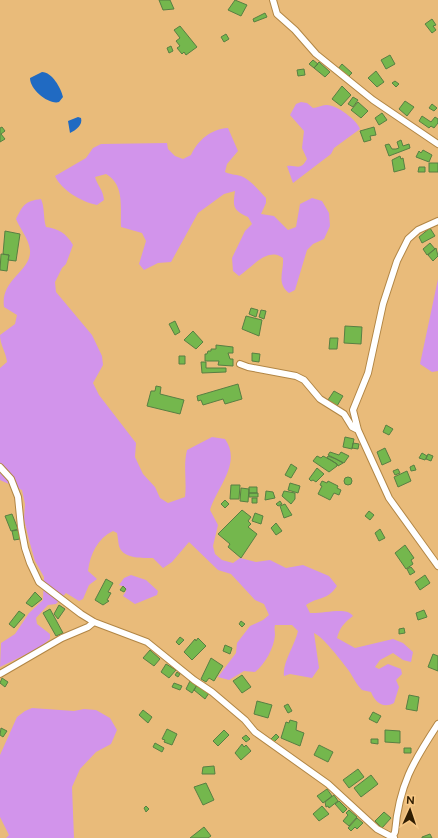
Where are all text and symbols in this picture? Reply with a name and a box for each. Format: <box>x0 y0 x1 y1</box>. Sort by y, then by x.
north arrow <box>390 790 430 830</box>
text: N <box>406 794 415 807</box>

